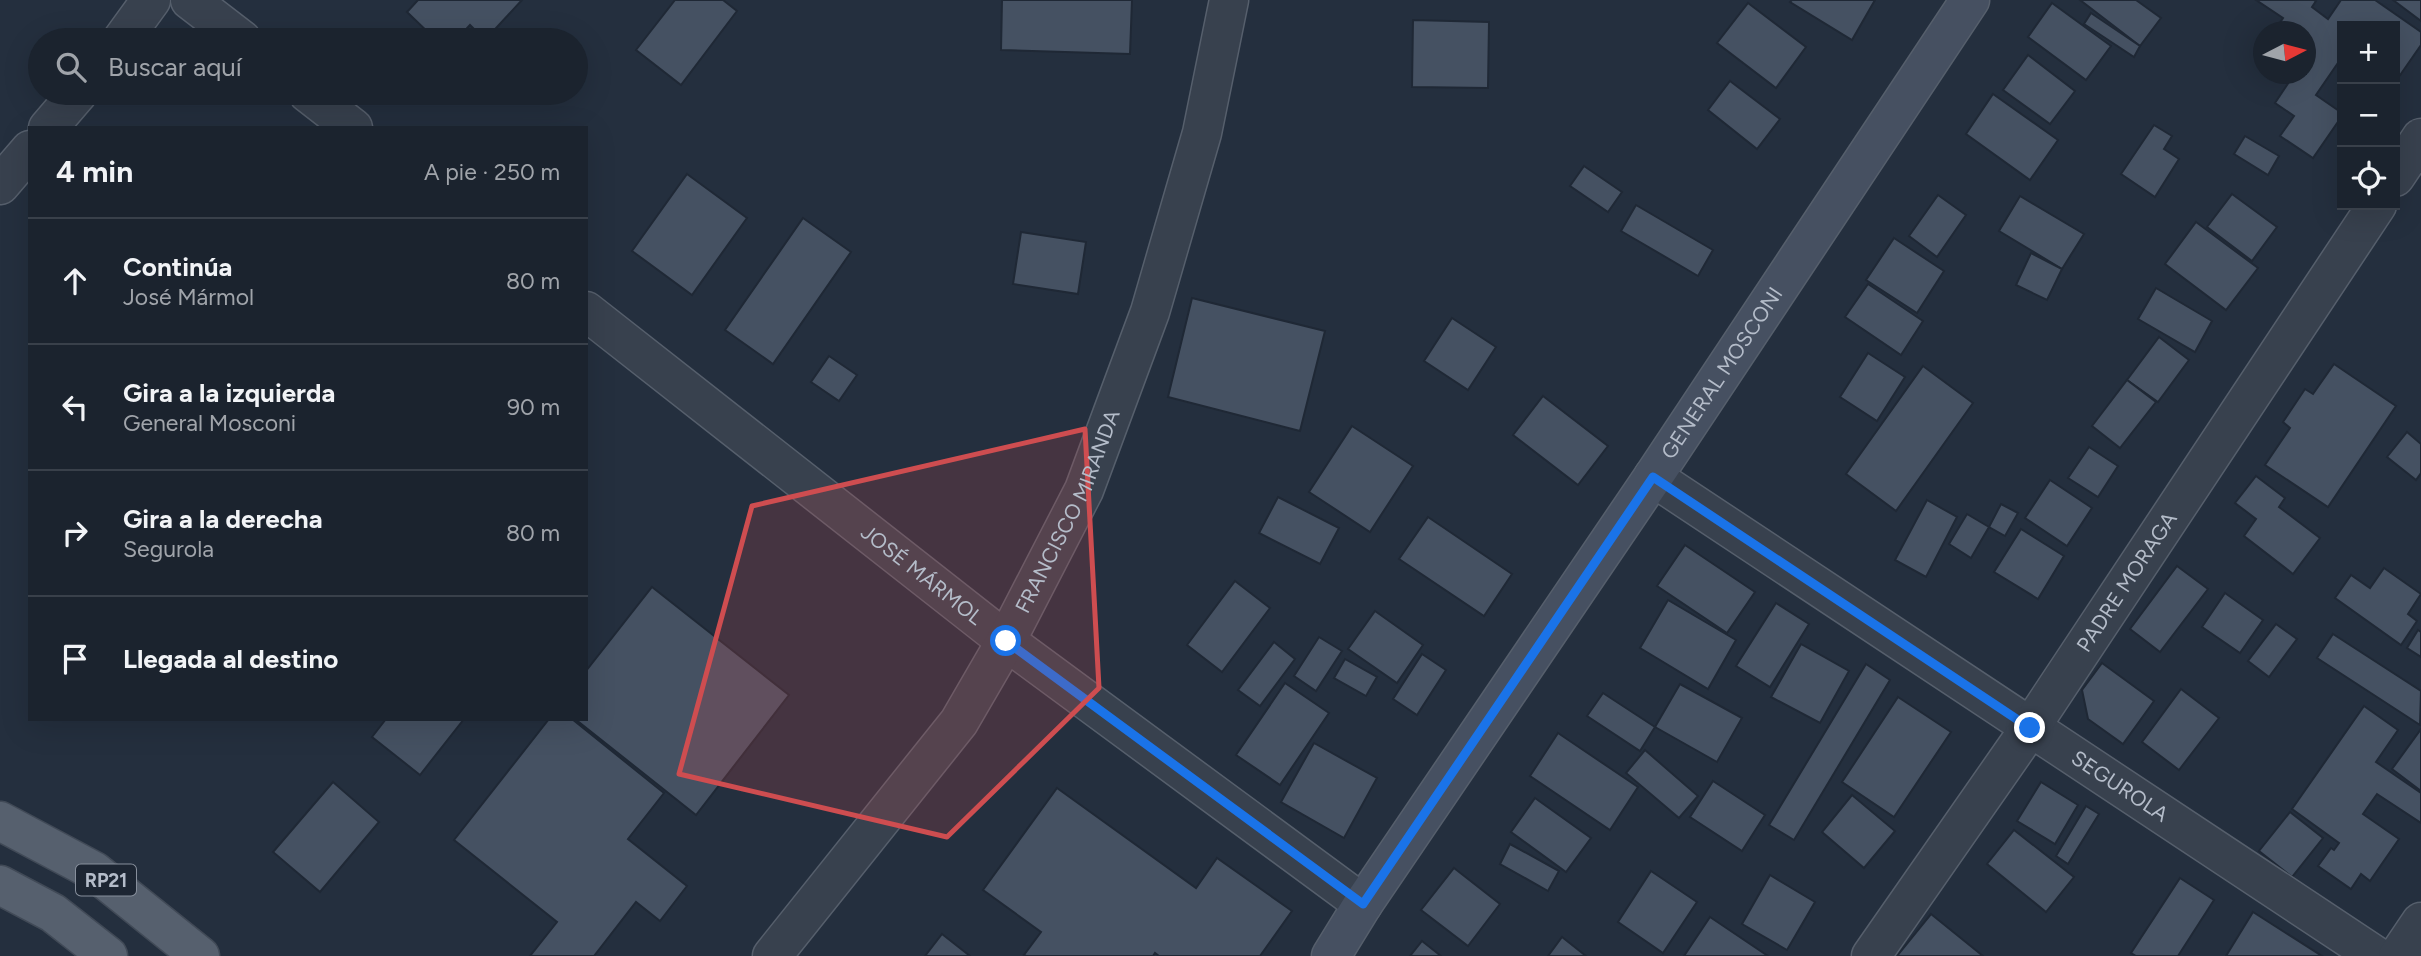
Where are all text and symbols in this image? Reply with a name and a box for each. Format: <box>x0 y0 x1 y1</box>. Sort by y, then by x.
north arrow <box>2253 21 2316 84</box>
map controls <box>2337 21 2400 210</box>
button: + <box>2337 21 2400 84</box>
search box <box>28 28 588 105</box>
icon: search <box>52 48 90 86</box>
text: Buscar aquí <box>108 51 242 83</box>
button: − <box>2337 84 2400 147</box>
button: locate <box>2337 147 2400 210</box>
text: 4 min <box>56 153 133 190</box>
text: A pie · 250 m <box>424 158 560 186</box>
text: Continúa <box>123 251 232 283</box>
icon: ahead <box>56 262 94 300</box>
text: 80 m <box>506 267 560 295</box>
street label: GENERAL MOSCONI <box>1656 282 1788 463</box>
text: José Mármol <box>123 283 254 311</box>
text: Gira a la izquierda <box>123 377 335 409</box>
icon: left <box>56 388 94 426</box>
text: 90 m <box>507 393 560 421</box>
street label: FRANCISCO MIRANDA <box>1010 406 1125 617</box>
text: General Mosconi <box>123 409 296 437</box>
text: Gira a la derecha <box>123 503 323 535</box>
street label: PADRE MORAGA <box>2071 507 2182 657</box>
icon: right <box>56 514 94 552</box>
text: 80 m <box>506 519 560 547</box>
street label: JOSÉ MÁRMOL <box>856 519 988 630</box>
text: Segurola <box>123 535 214 563</box>
route start <box>990 625 1021 656</box>
icon: arrive <box>56 640 94 678</box>
text: Llegada al destino <box>123 643 338 675</box>
route end <box>2014 712 2045 743</box>
street label: SEGUROLA <box>2067 745 2173 827</box>
road number: RP21 <box>76 864 136 895</box>

